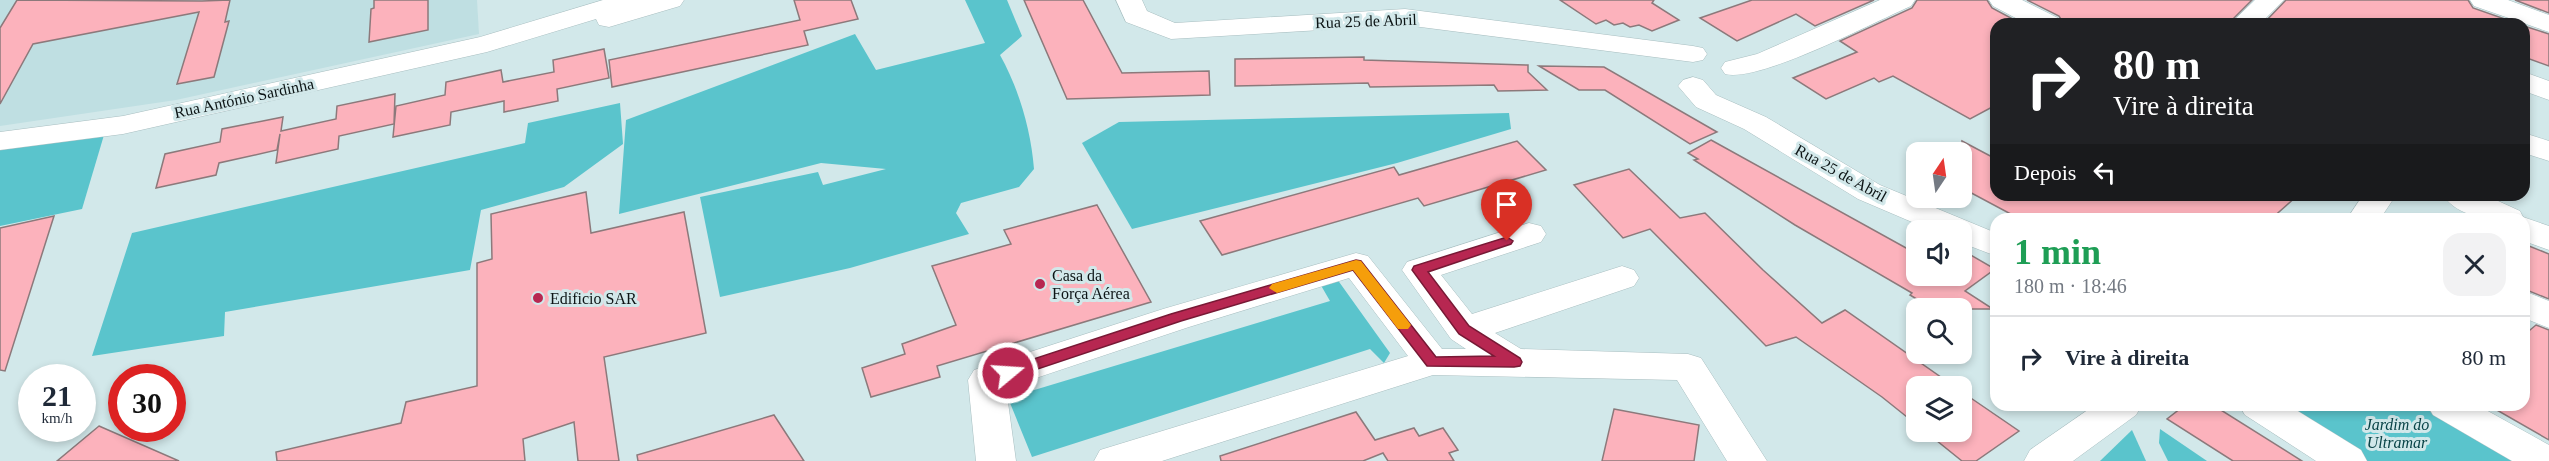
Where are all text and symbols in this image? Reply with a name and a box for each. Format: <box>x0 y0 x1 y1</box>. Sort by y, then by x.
street label: Rua 25 de Abril <box>1315 11 1418 31</box>
icon: right <box>2014 42 2092 120</box>
text: 80 m <box>2113 42 2201 88</box>
street label: Rua António Sardinha <box>173 75 315 121</box>
text: Vire à direita <box>2113 91 2254 121</box>
street label: Rua 25 de Abril <box>1792 141 1890 205</box>
north arrow <box>1906 142 1972 208</box>
map controls <box>1906 142 1972 442</box>
icon: left <box>2088 156 2121 189</box>
text: Depois <box>2014 160 2076 185</box>
pin <box>1481 179 1532 241</box>
icon: arrive <box>1490 188 1523 221</box>
button: sound <box>1906 220 1972 286</box>
text: 1 min <box>2014 232 2101 272</box>
button: close <box>2443 233 2506 296</box>
place label: Casa da Força Aérea <box>1052 267 1130 303</box>
text: 180 m · 18:46 <box>2014 275 2127 297</box>
marker: Casa da Força Aérea <box>1033 277 1047 291</box>
place label: Edificio SAR <box>550 290 637 307</box>
marker: Edificio SAR <box>531 291 545 305</box>
button: search <box>1906 298 1972 364</box>
position arrow <box>976 341 1040 405</box>
icon: right <box>2014 342 2047 375</box>
text: Vire à direita <box>2065 345 2189 370</box>
text: 80 m <box>2461 345 2506 370</box>
speed limit sign: 30 <box>108 364 186 442</box>
button: layers <box>1906 376 1972 442</box>
text: 21 <box>42 379 72 412</box>
text: km/h <box>42 410 72 426</box>
park label: Jardim do Ultramar <box>2365 416 2429 451</box>

